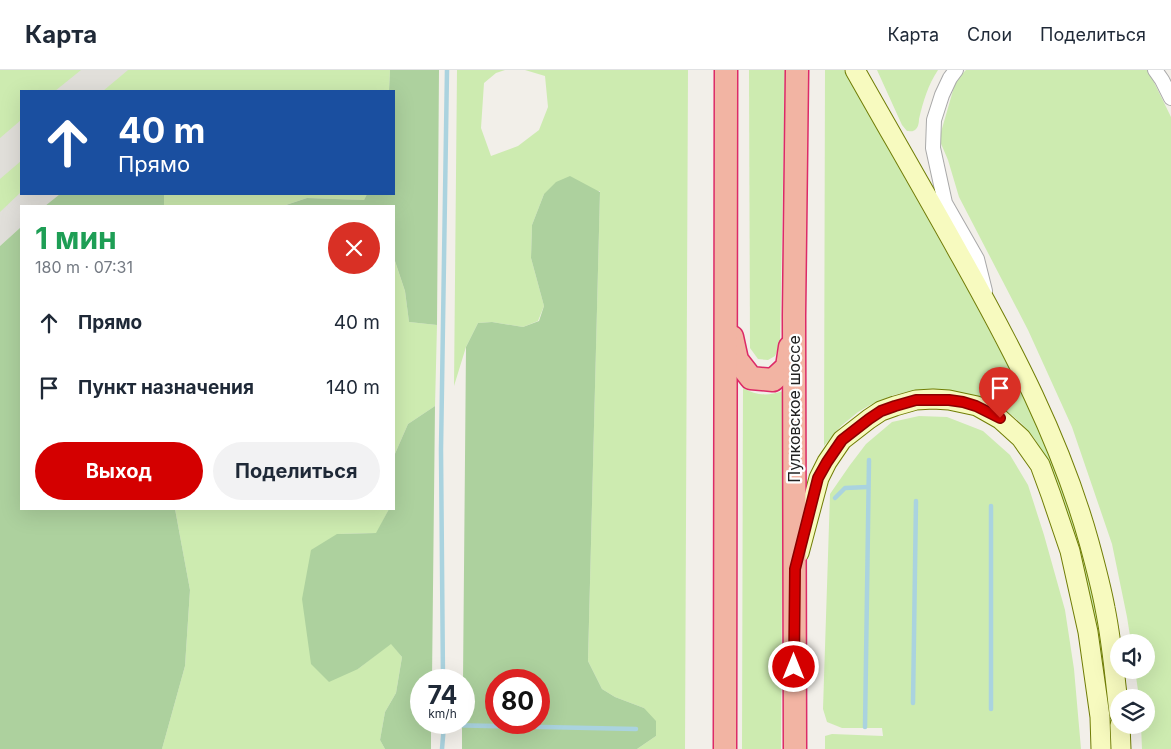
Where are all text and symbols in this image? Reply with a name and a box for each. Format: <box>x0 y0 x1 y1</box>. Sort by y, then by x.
text: Карта <box>25 20 97 49</box>
text: Карта <box>887 24 939 45</box>
text: Слои <box>967 24 1012 45</box>
text: Поделиться <box>1040 24 1146 45</box>
text: 40 m <box>118 109 206 151</box>
icon: ahead <box>35 110 100 175</box>
text: Прямо <box>118 151 190 177</box>
text: 1 мин <box>35 220 117 256</box>
button: close <box>328 222 380 274</box>
text: 180 m · 07:31 <box>35 257 133 277</box>
icon: ahead <box>35 309 63 337</box>
text: Прямо <box>78 311 142 334</box>
text: 40 m <box>334 311 380 334</box>
street label: Пулковское шоссе <box>784 335 804 483</box>
pin <box>979 367 1021 418</box>
icon: arrive <box>35 374 63 402</box>
icon: arrive <box>986 374 1014 402</box>
text: Пункт назначения <box>78 376 254 399</box>
text: 140 m <box>326 376 380 399</box>
button: Выход <box>35 442 203 500</box>
button: Поделиться <box>213 442 380 500</box>
map controls <box>1110 634 1155 734</box>
button: sound <box>1110 634 1155 679</box>
position arrow <box>767 640 819 692</box>
speed limit sign: 80 <box>485 669 550 734</box>
text: 74 <box>428 680 458 710</box>
button: layers <box>1110 689 1155 734</box>
text: km/h <box>428 706 457 721</box>

